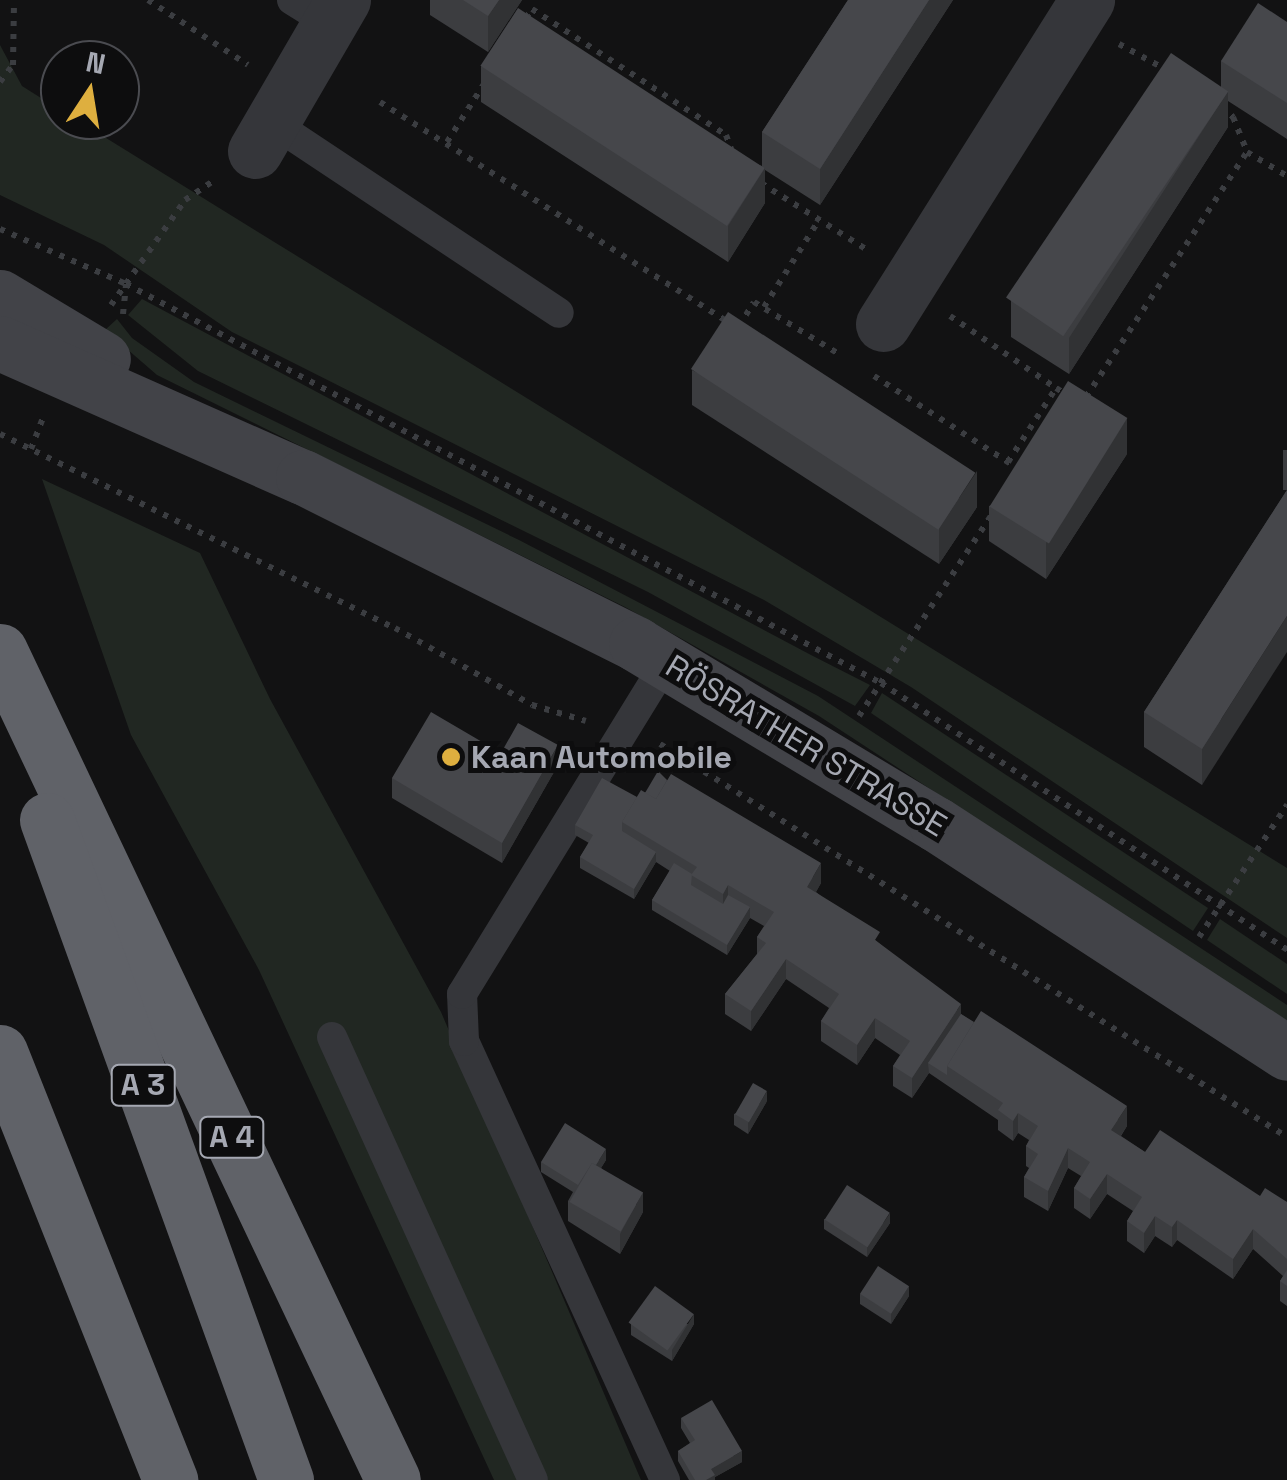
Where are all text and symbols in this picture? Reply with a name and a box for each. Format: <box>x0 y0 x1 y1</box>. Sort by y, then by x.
north arrow <box>40 40 140 140</box>
text: N <box>83 43 109 82</box>
street label: RÖSRATHER STRASSE <box>659 647 953 845</box>
place label: Kaan Automobile <box>471 738 732 776</box>
marker: Kaan Automobile <box>440 746 462 768</box>
road number: A 3 <box>110 1060 176 1110</box>
road number: A 4 <box>197 1112 267 1162</box>

